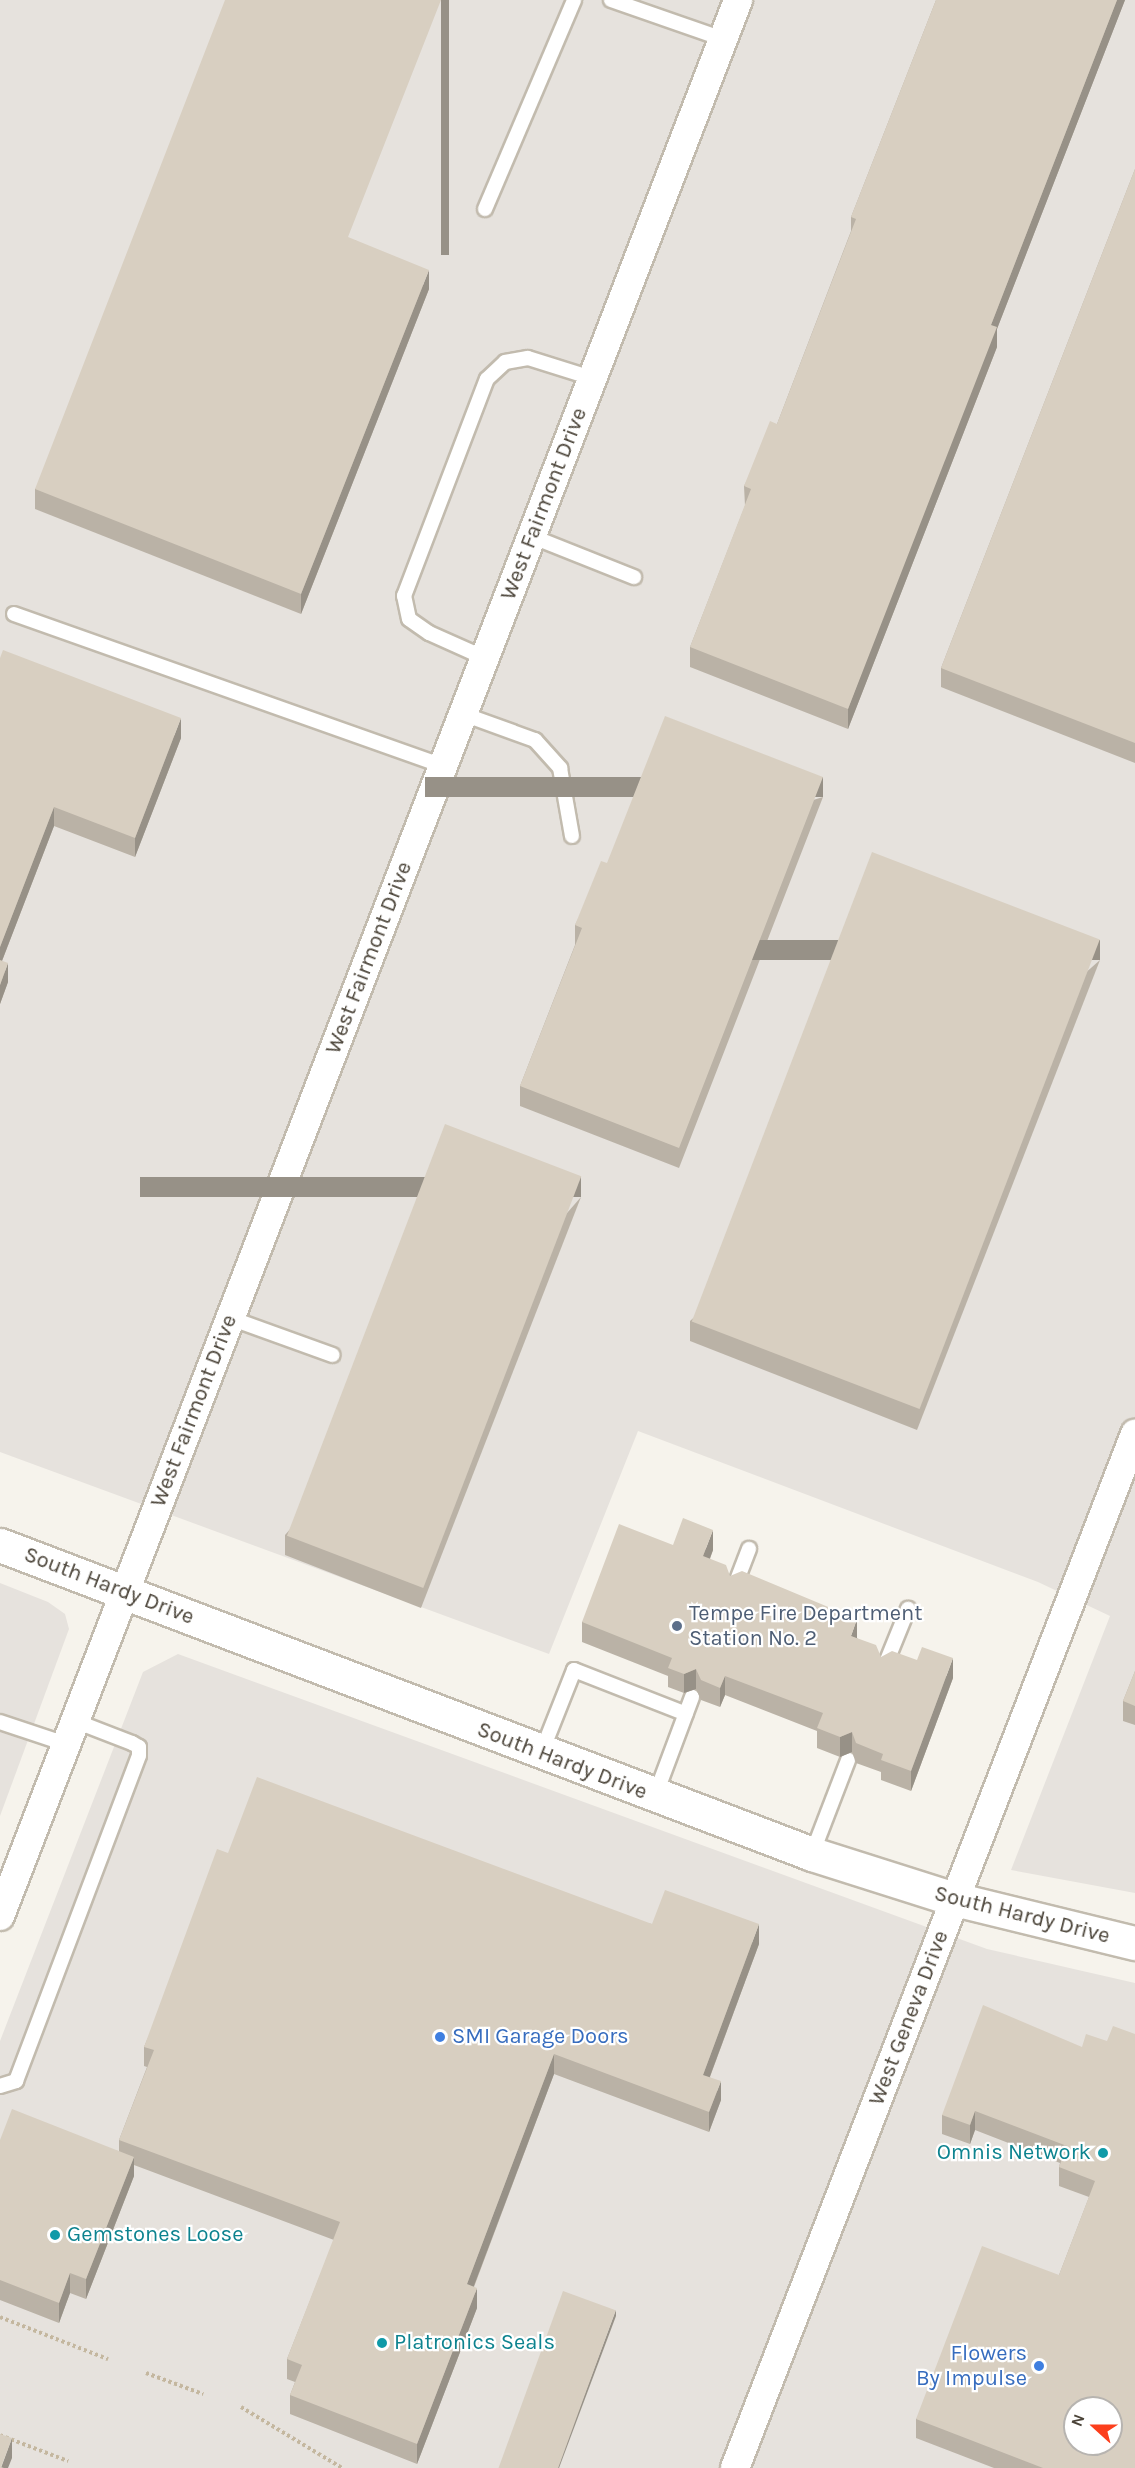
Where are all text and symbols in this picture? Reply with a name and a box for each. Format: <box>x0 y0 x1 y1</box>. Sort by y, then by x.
street label: West Fairmont Drive <box>495 404 593 604</box>
street label: West Fairmont Drive <box>320 858 418 1058</box>
street label: West Fairmont Drive <box>145 1311 243 1511</box>
street label: South Hardy Drive <box>20 1541 198 1631</box>
place label: Tempe Fire Department Station No. 2 <box>689 1600 923 1652</box>
marker: Tempe Fire Department Station No. 2 <box>670 1619 684 1633</box>
street label: South Hardy Drive <box>473 1716 651 1806</box>
street label: South Hardy Drive <box>931 1880 1113 1950</box>
street label: West Geneva Drive <box>864 1927 954 2109</box>
place label: SMI Garage Doors <box>452 2024 629 2050</box>
marker: SMI Garage Doors <box>433 2030 447 2044</box>
place label: Omnis Network <box>937 2140 1091 2166</box>
marker: Omnis Network <box>1096 2146 1110 2160</box>
place label: Gemstones Loose <box>67 2222 243 2248</box>
marker: Gemstones Loose <box>48 2228 62 2242</box>
place label: Platronics Seals <box>394 2330 555 2356</box>
marker: Platronics Seals <box>375 2336 389 2350</box>
place label: Flowers By Impulse <box>916 2340 1027 2392</box>
marker: Flowers By Impulse <box>1032 2359 1046 2373</box>
north arrow <box>1063 2396 1123 2456</box>
text: N <box>1067 2411 1089 2429</box>

